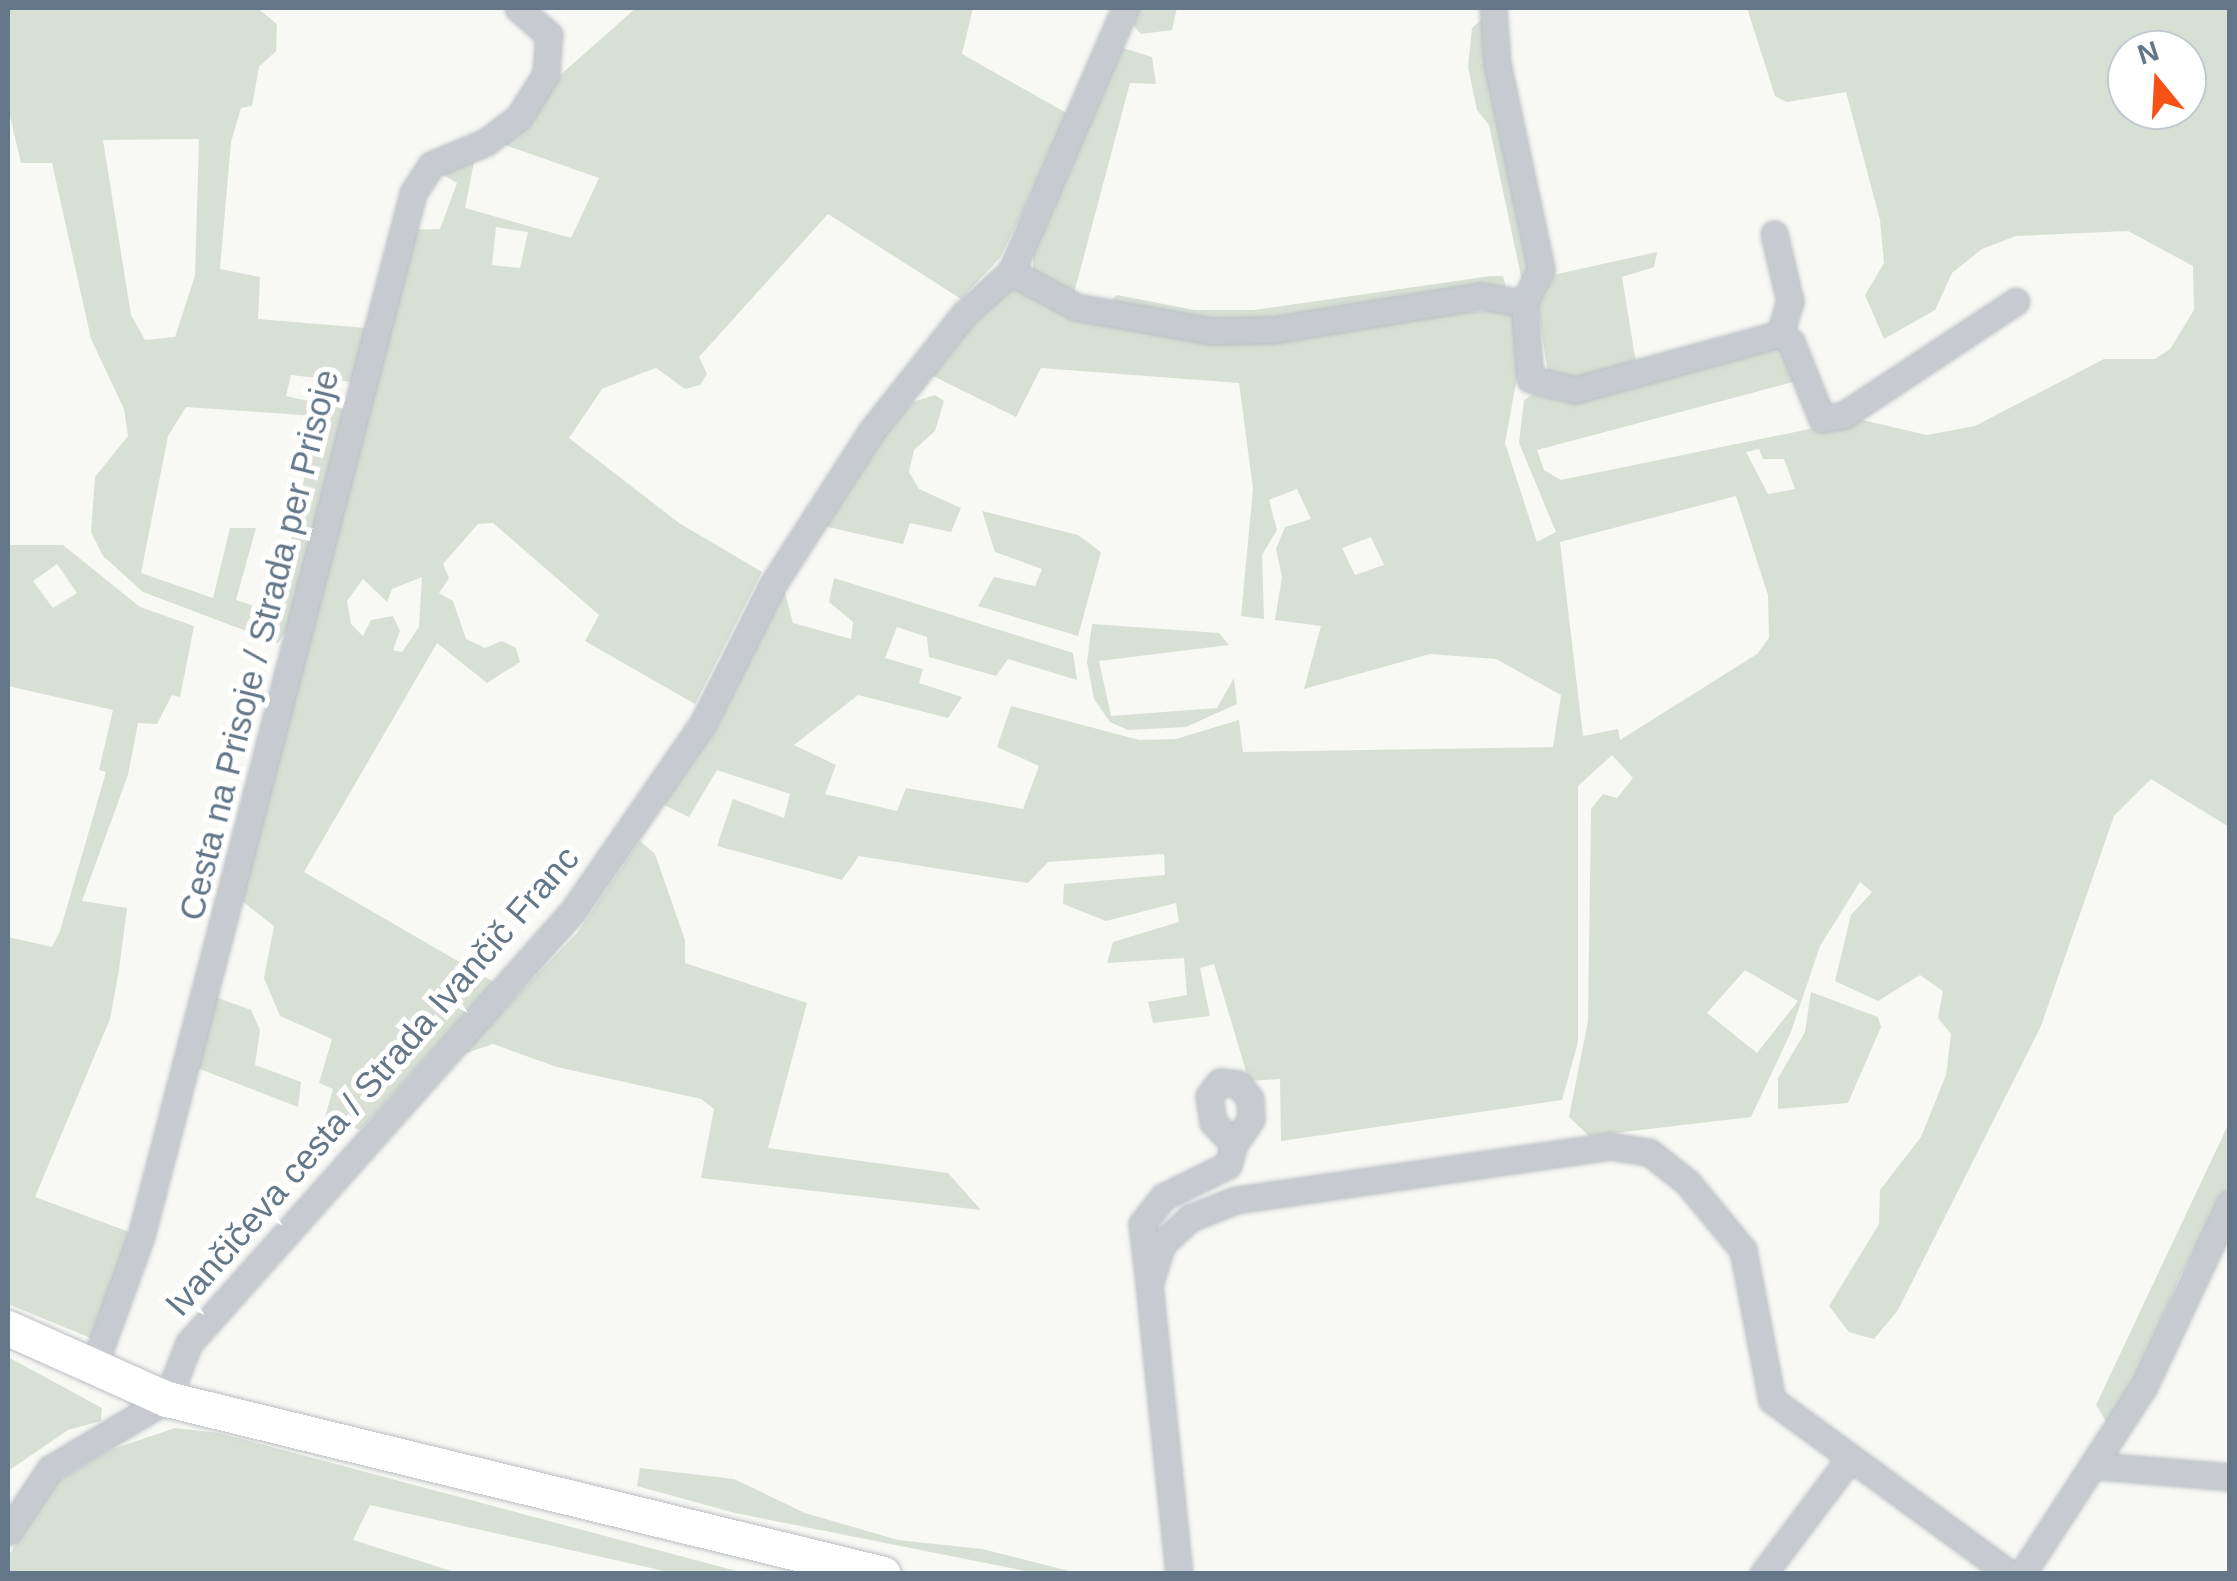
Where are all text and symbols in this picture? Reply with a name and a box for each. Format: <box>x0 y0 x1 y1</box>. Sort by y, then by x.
north arrow <box>2107 30 2207 130</box>
text: N <box>2134 35 2163 71</box>
street label: Cesta na Prisoje / Strada per Prisoje <box>170 365 348 925</box>
street label: Ivančičeva cesta / Strada Ivančič Franc <box>156 837 588 1325</box>

